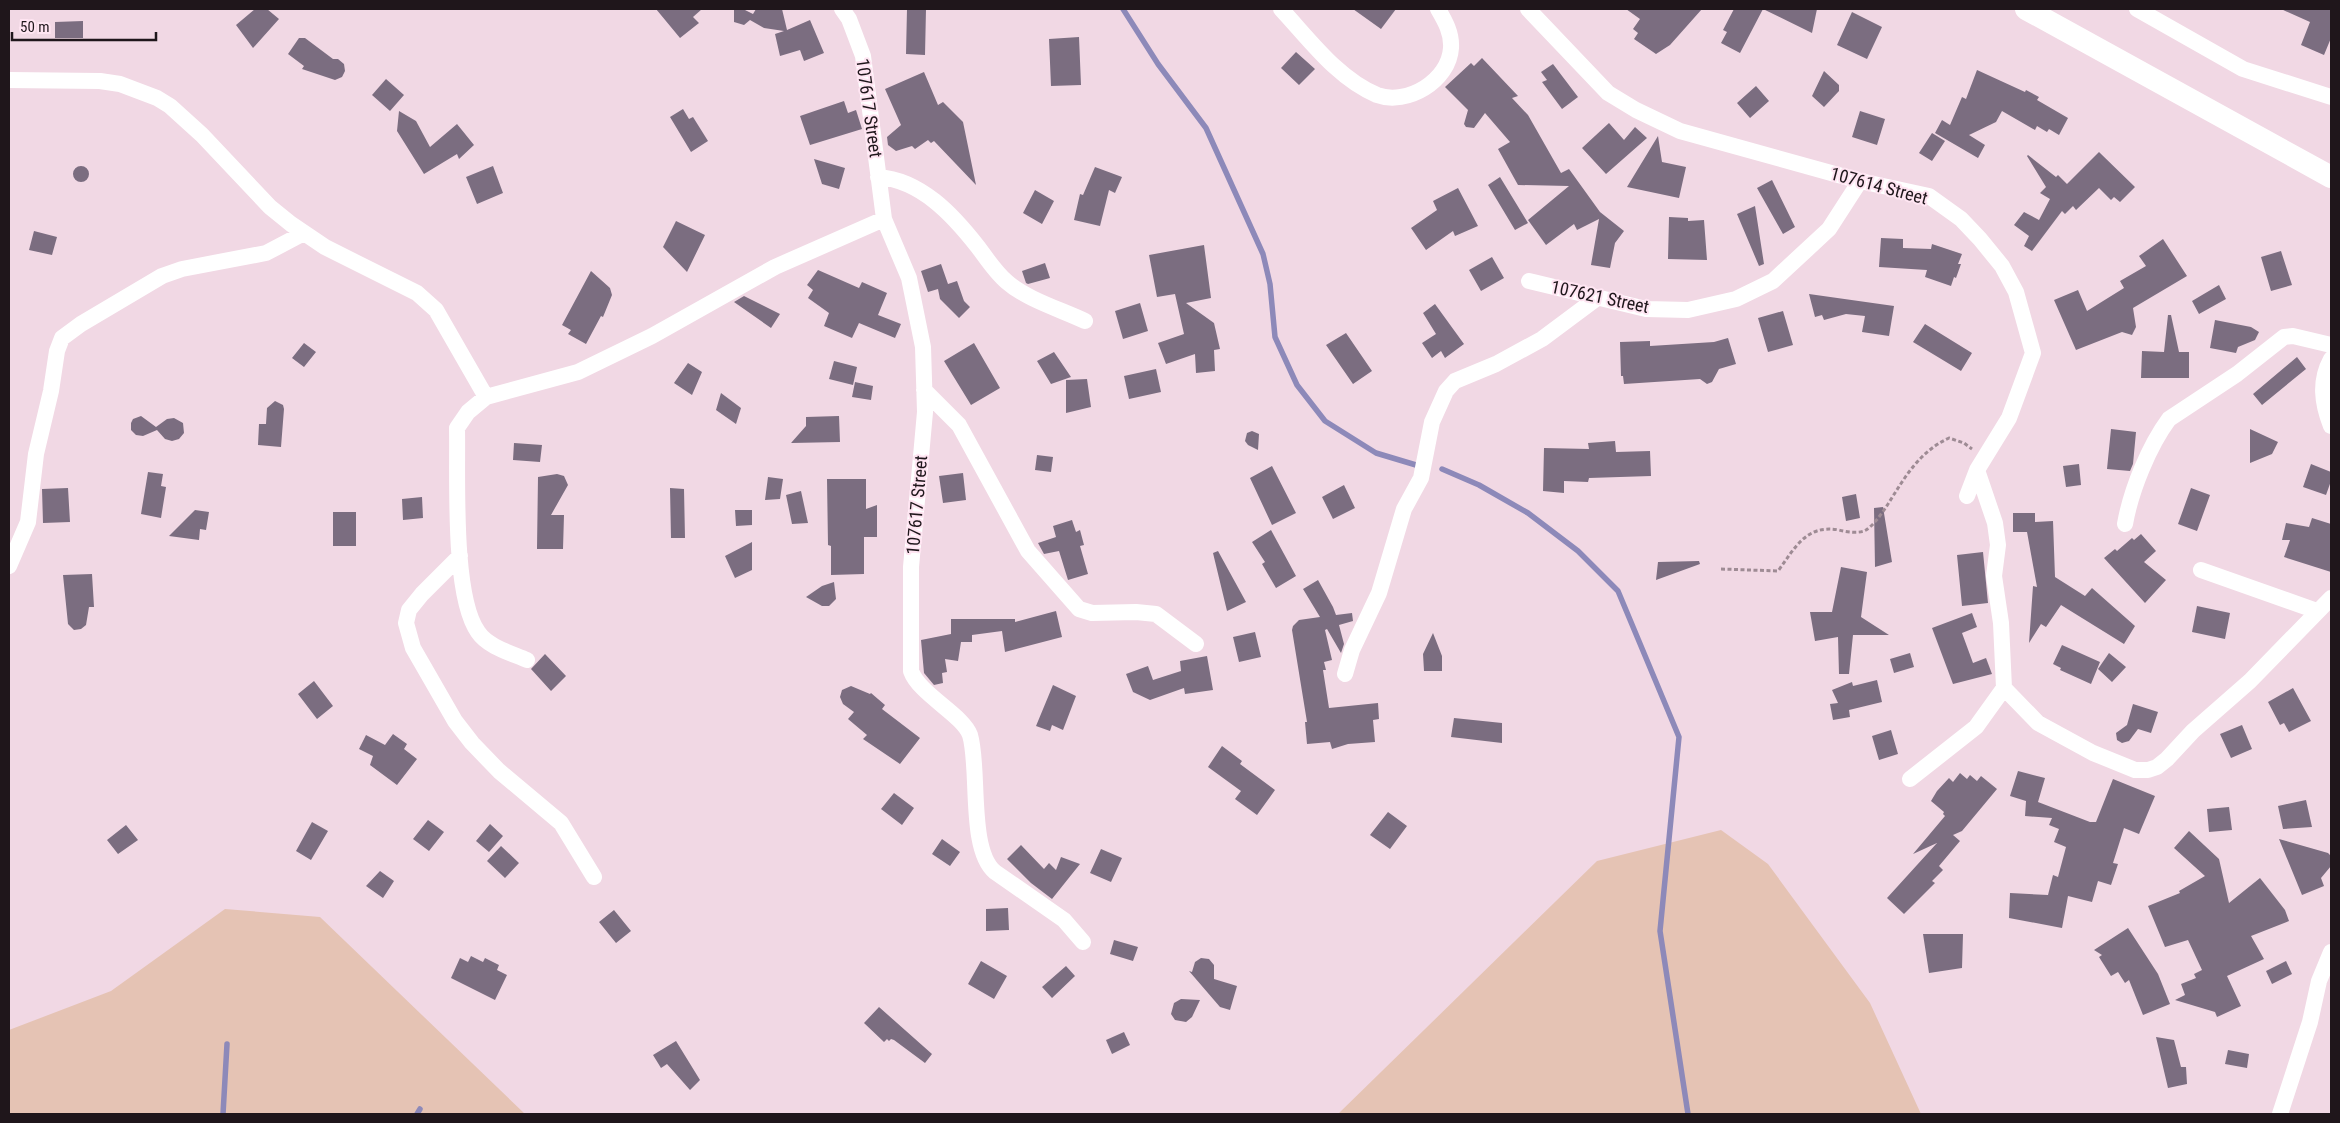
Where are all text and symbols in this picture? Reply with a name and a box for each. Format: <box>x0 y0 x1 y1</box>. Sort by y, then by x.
scale bar <box>12 10 156 42</box>
text: 50 m <box>20 18 50 36</box>
street label: 107617 Street <box>852 57 887 159</box>
street label: 107614 Street <box>1828 162 1930 209</box>
street label: 107621 Street <box>1549 276 1651 317</box>
street label: 107617 Street <box>902 454 931 555</box>

